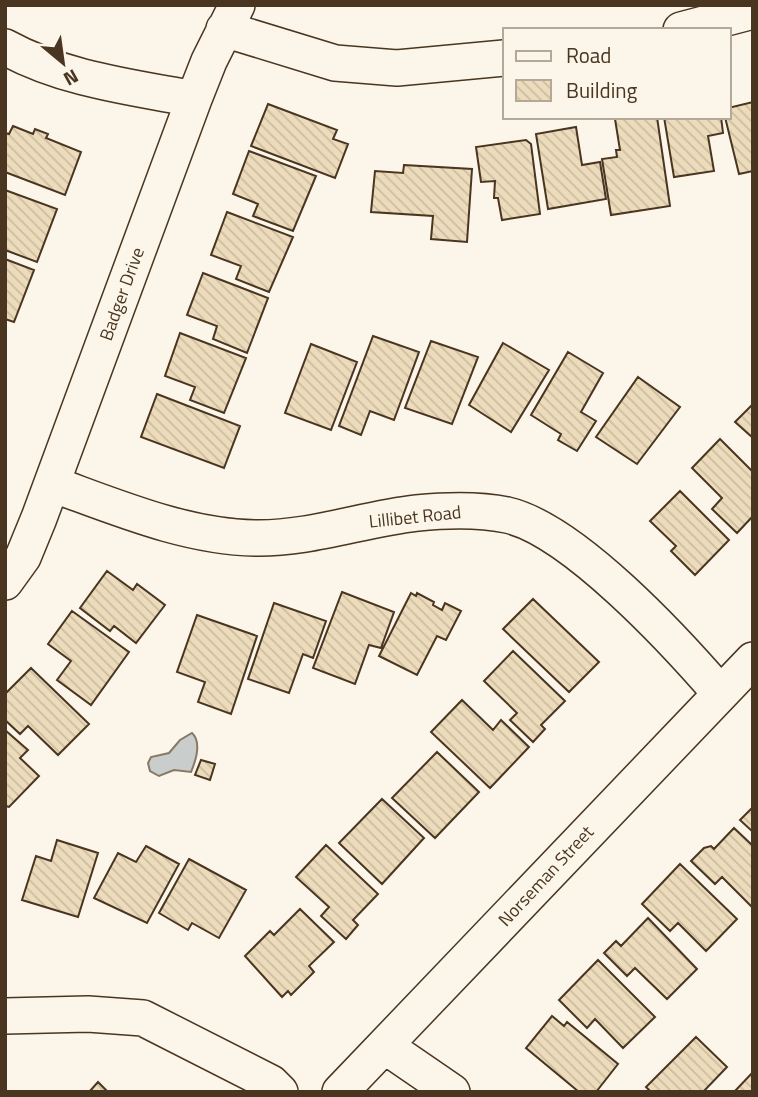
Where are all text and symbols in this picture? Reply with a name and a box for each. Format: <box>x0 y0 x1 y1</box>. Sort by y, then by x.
north arrow <box>28 28 98 98</box>
legend <box>503 28 730 119</box>
text: Road <box>566 39 611 71</box>
text: N <box>59 62 84 94</box>
text: Building <box>566 74 638 106</box>
street label: Badger Drive <box>92 243 151 344</box>
street label: Lillibet Road <box>368 498 462 535</box>
street label: Norseman Street <box>492 819 600 932</box>

